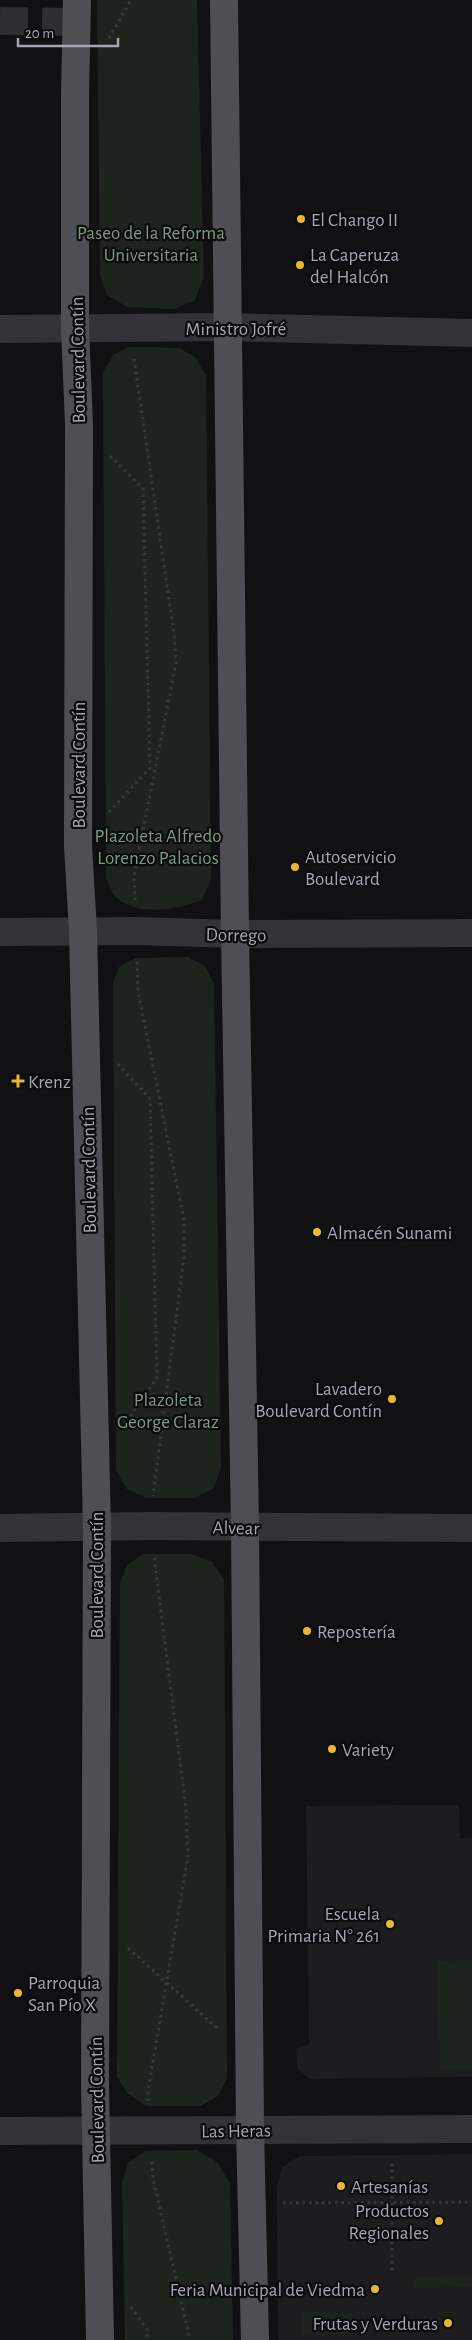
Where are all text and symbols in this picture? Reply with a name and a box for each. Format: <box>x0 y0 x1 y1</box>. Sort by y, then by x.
scale bar <box>18 15 118 47</box>
text: 20 m <box>25 26 54 41</box>
place label: El Chango II <box>311 211 398 230</box>
marker: El Chango II <box>295 213 307 225</box>
park label: Paseo de la Reforma Universitaria <box>77 224 225 265</box>
place label: La Caperuza del Halcón <box>310 246 400 287</box>
marker: La Caperuza del Halcón <box>294 259 306 271</box>
street label: Boulevard Contín <box>68 296 89 424</box>
street label: Ministro Jofré <box>186 320 286 339</box>
street label: Boulevard Contín <box>70 702 89 828</box>
park label: Plazoleta Alfredo Lorenzo Palacios <box>94 827 222 868</box>
place label: Autoservicio Boulevard <box>305 848 396 889</box>
marker: Autoservicio Boulevard <box>289 861 301 873</box>
street label: Dorrego <box>205 925 267 946</box>
place label: Krenz <box>28 1073 71 1092</box>
marker: Krenz <box>12 1075 24 1087</box>
street label: Boulevard Contín <box>79 1106 100 1234</box>
place label: Almacén Sunami <box>327 1224 452 1243</box>
marker: Almacén Sunami <box>311 1226 323 1238</box>
place label: Lavadero Boulevard Contín <box>255 1380 382 1421</box>
park label: Plazoleta George Claraz <box>117 1391 219 1432</box>
marker: Lavadero Boulevard Contín <box>386 1393 398 1405</box>
street label: Boulevard Contín <box>88 1512 107 1638</box>
street label: Alvear <box>212 1519 260 1538</box>
place label: Repostería <box>317 1623 396 1642</box>
marker: Repostería <box>301 1625 313 1637</box>
place label: Variety <box>342 1741 394 1760</box>
marker: Variety <box>326 1743 338 1755</box>
place label: Escuela Primaria N° 261 <box>267 1905 380 1946</box>
marker: Escuela Primaria N° 261 <box>384 1918 396 1930</box>
place label: Parroquia San Pío X <box>28 1974 101 2015</box>
marker: Parroquia San Pío X <box>12 1987 24 1999</box>
street label: Boulevard Contín <box>87 2036 108 2164</box>
street label: Las Heras <box>201 2121 271 2142</box>
place label: Artesanías <box>351 2178 428 2197</box>
marker: Artesanías <box>335 2180 347 2192</box>
place label: Productos Regionales <box>349 2202 429 2243</box>
marker: Productos Regionales <box>433 2215 445 2227</box>
place label: Feria Municipal de Viedma <box>170 2281 365 2300</box>
marker: Feria Municipal de Viedma <box>369 2283 381 2295</box>
place label: Frutas y Verduras <box>313 2315 438 2334</box>
marker: Frutas y Verduras <box>442 2317 454 2329</box>

